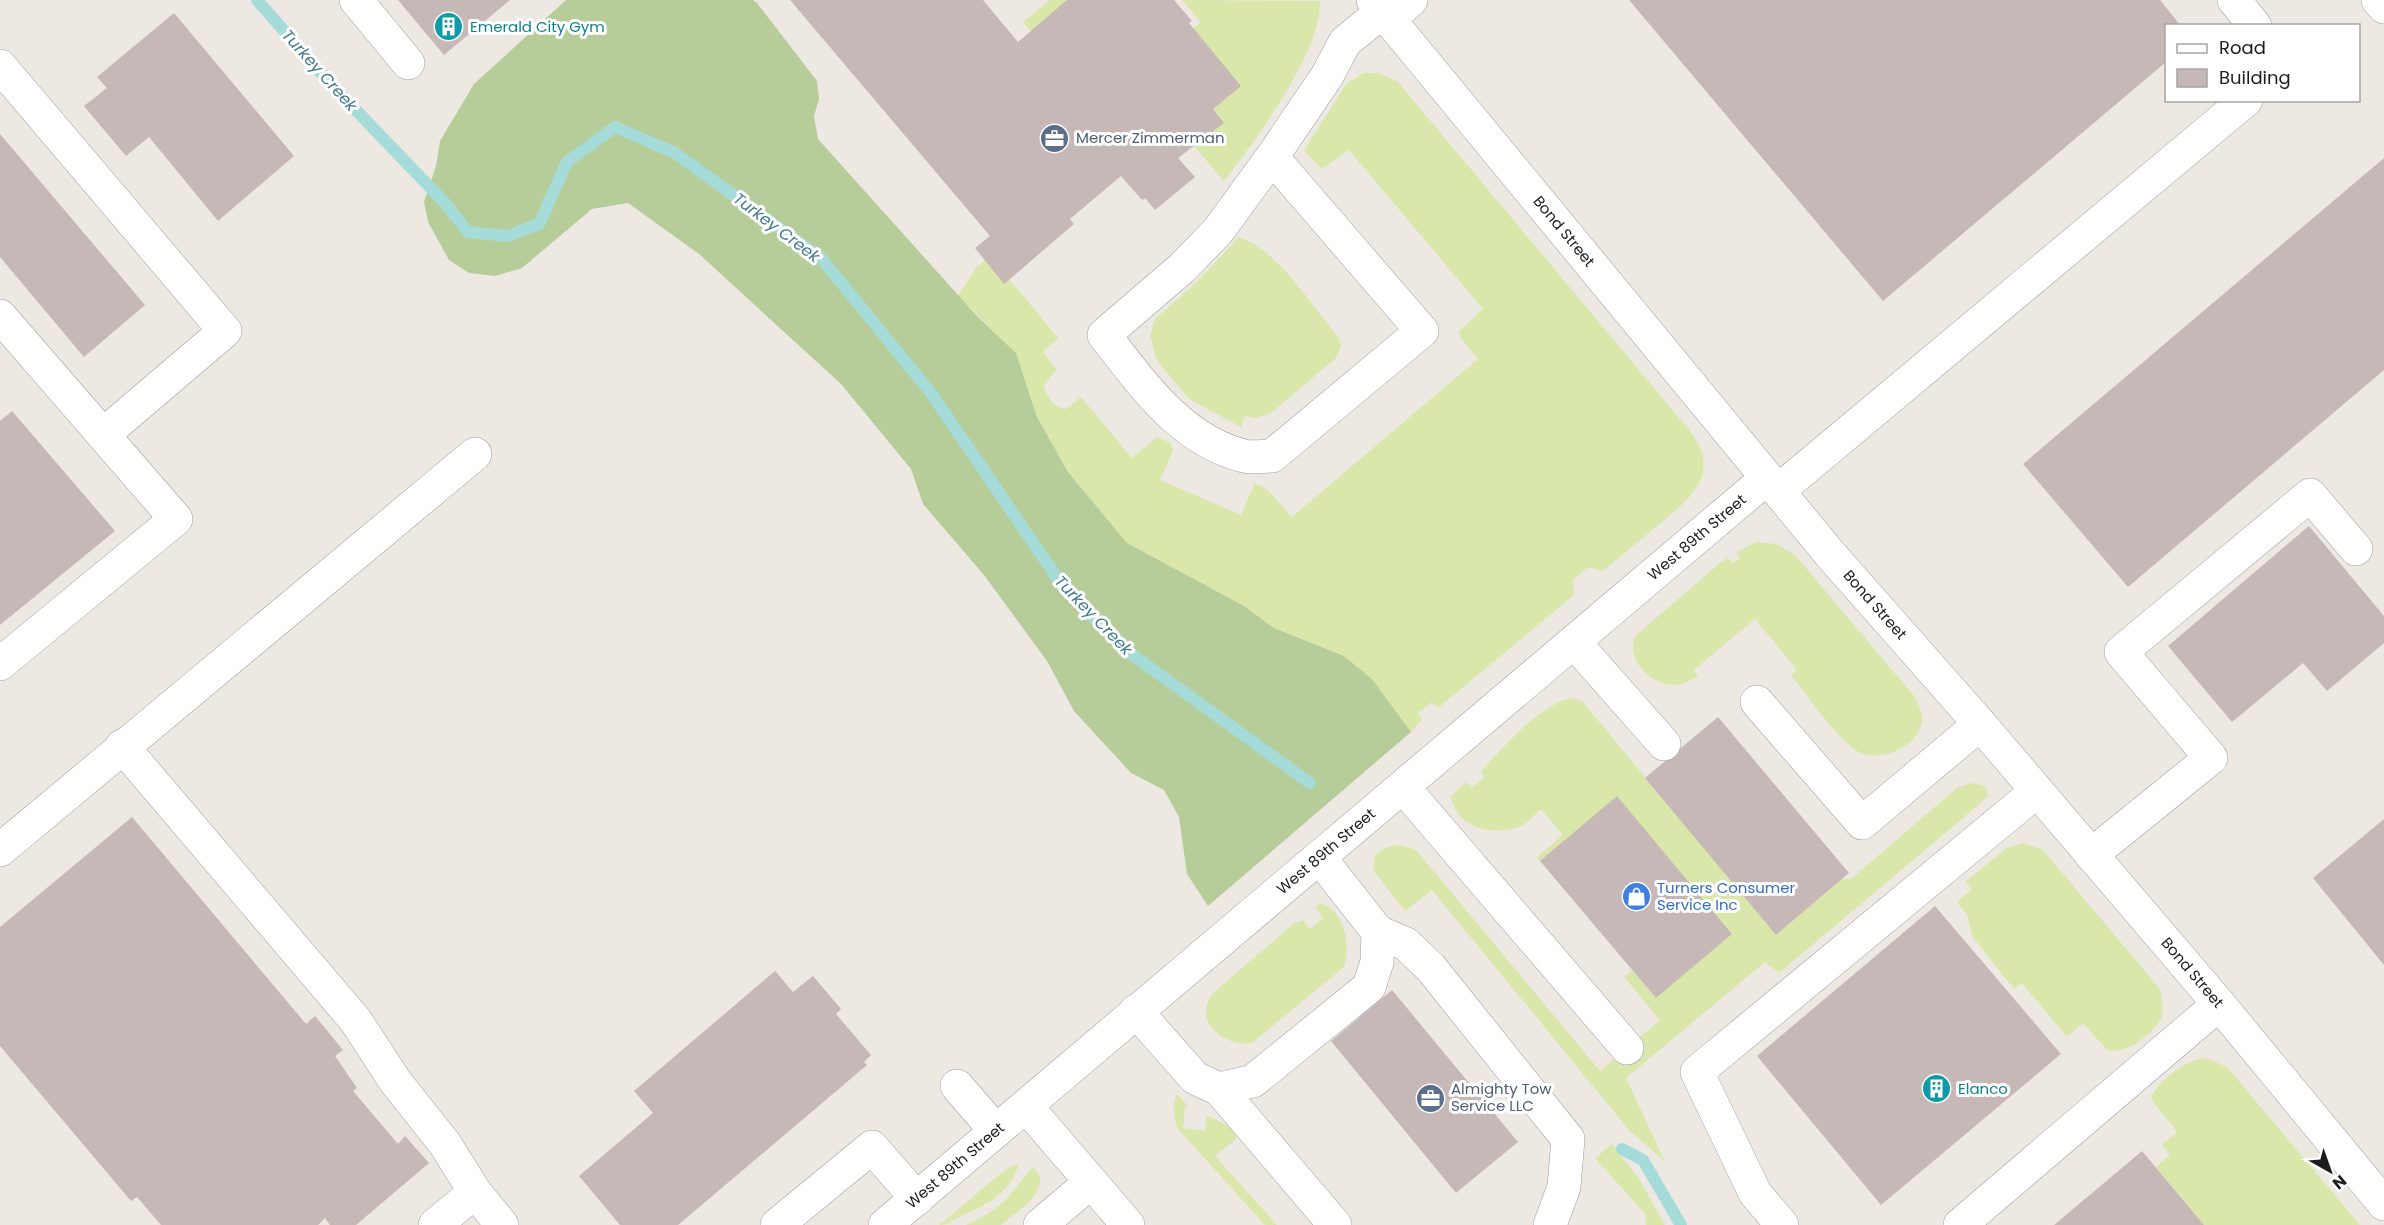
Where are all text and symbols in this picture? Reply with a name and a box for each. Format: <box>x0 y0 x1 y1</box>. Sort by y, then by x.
building icon: Emerald City Gym <box>433 11 465 43</box>
place label: Emerald City Gym <box>470 16 605 37</box>
water label: Turkey Creek <box>277 24 363 117</box>
legend <box>2165 24 2360 102</box>
text: Road <box>2219 35 2266 60</box>
text: Building <box>2219 65 2291 90</box>
office icon: Mercer Zimmerman <box>1039 122 1071 154</box>
place label: Mercer Zimmerman <box>1076 127 1225 148</box>
water label: Turkey Creek <box>729 187 825 268</box>
street label: Bond Street <box>1529 191 1600 271</box>
street label: West 89th Street <box>1643 489 1750 585</box>
street label: Bond Street <box>1839 565 1912 644</box>
water label: Turkey Creek <box>1050 570 1138 661</box>
street label: West 89th Street <box>1272 803 1380 899</box>
place label: Turners Consumer Service Inc <box>1657 877 1796 915</box>
shop icon: Turners Consumer Service Inc <box>1620 881 1652 913</box>
street label: Bond Street <box>2157 933 2229 1012</box>
building icon: Elanco <box>1921 1073 1953 1105</box>
place label: Almighty Tow Service LLC <box>1451 1078 1552 1116</box>
place label: Elanco <box>1958 1078 2008 1099</box>
office icon: Almighty Tow Service LLC <box>1414 1082 1446 1114</box>
street label: West 89th Street <box>901 1117 1009 1213</box>
north arrow <box>2300 1141 2360 1201</box>
text: N <box>2327 1169 2351 1195</box>

